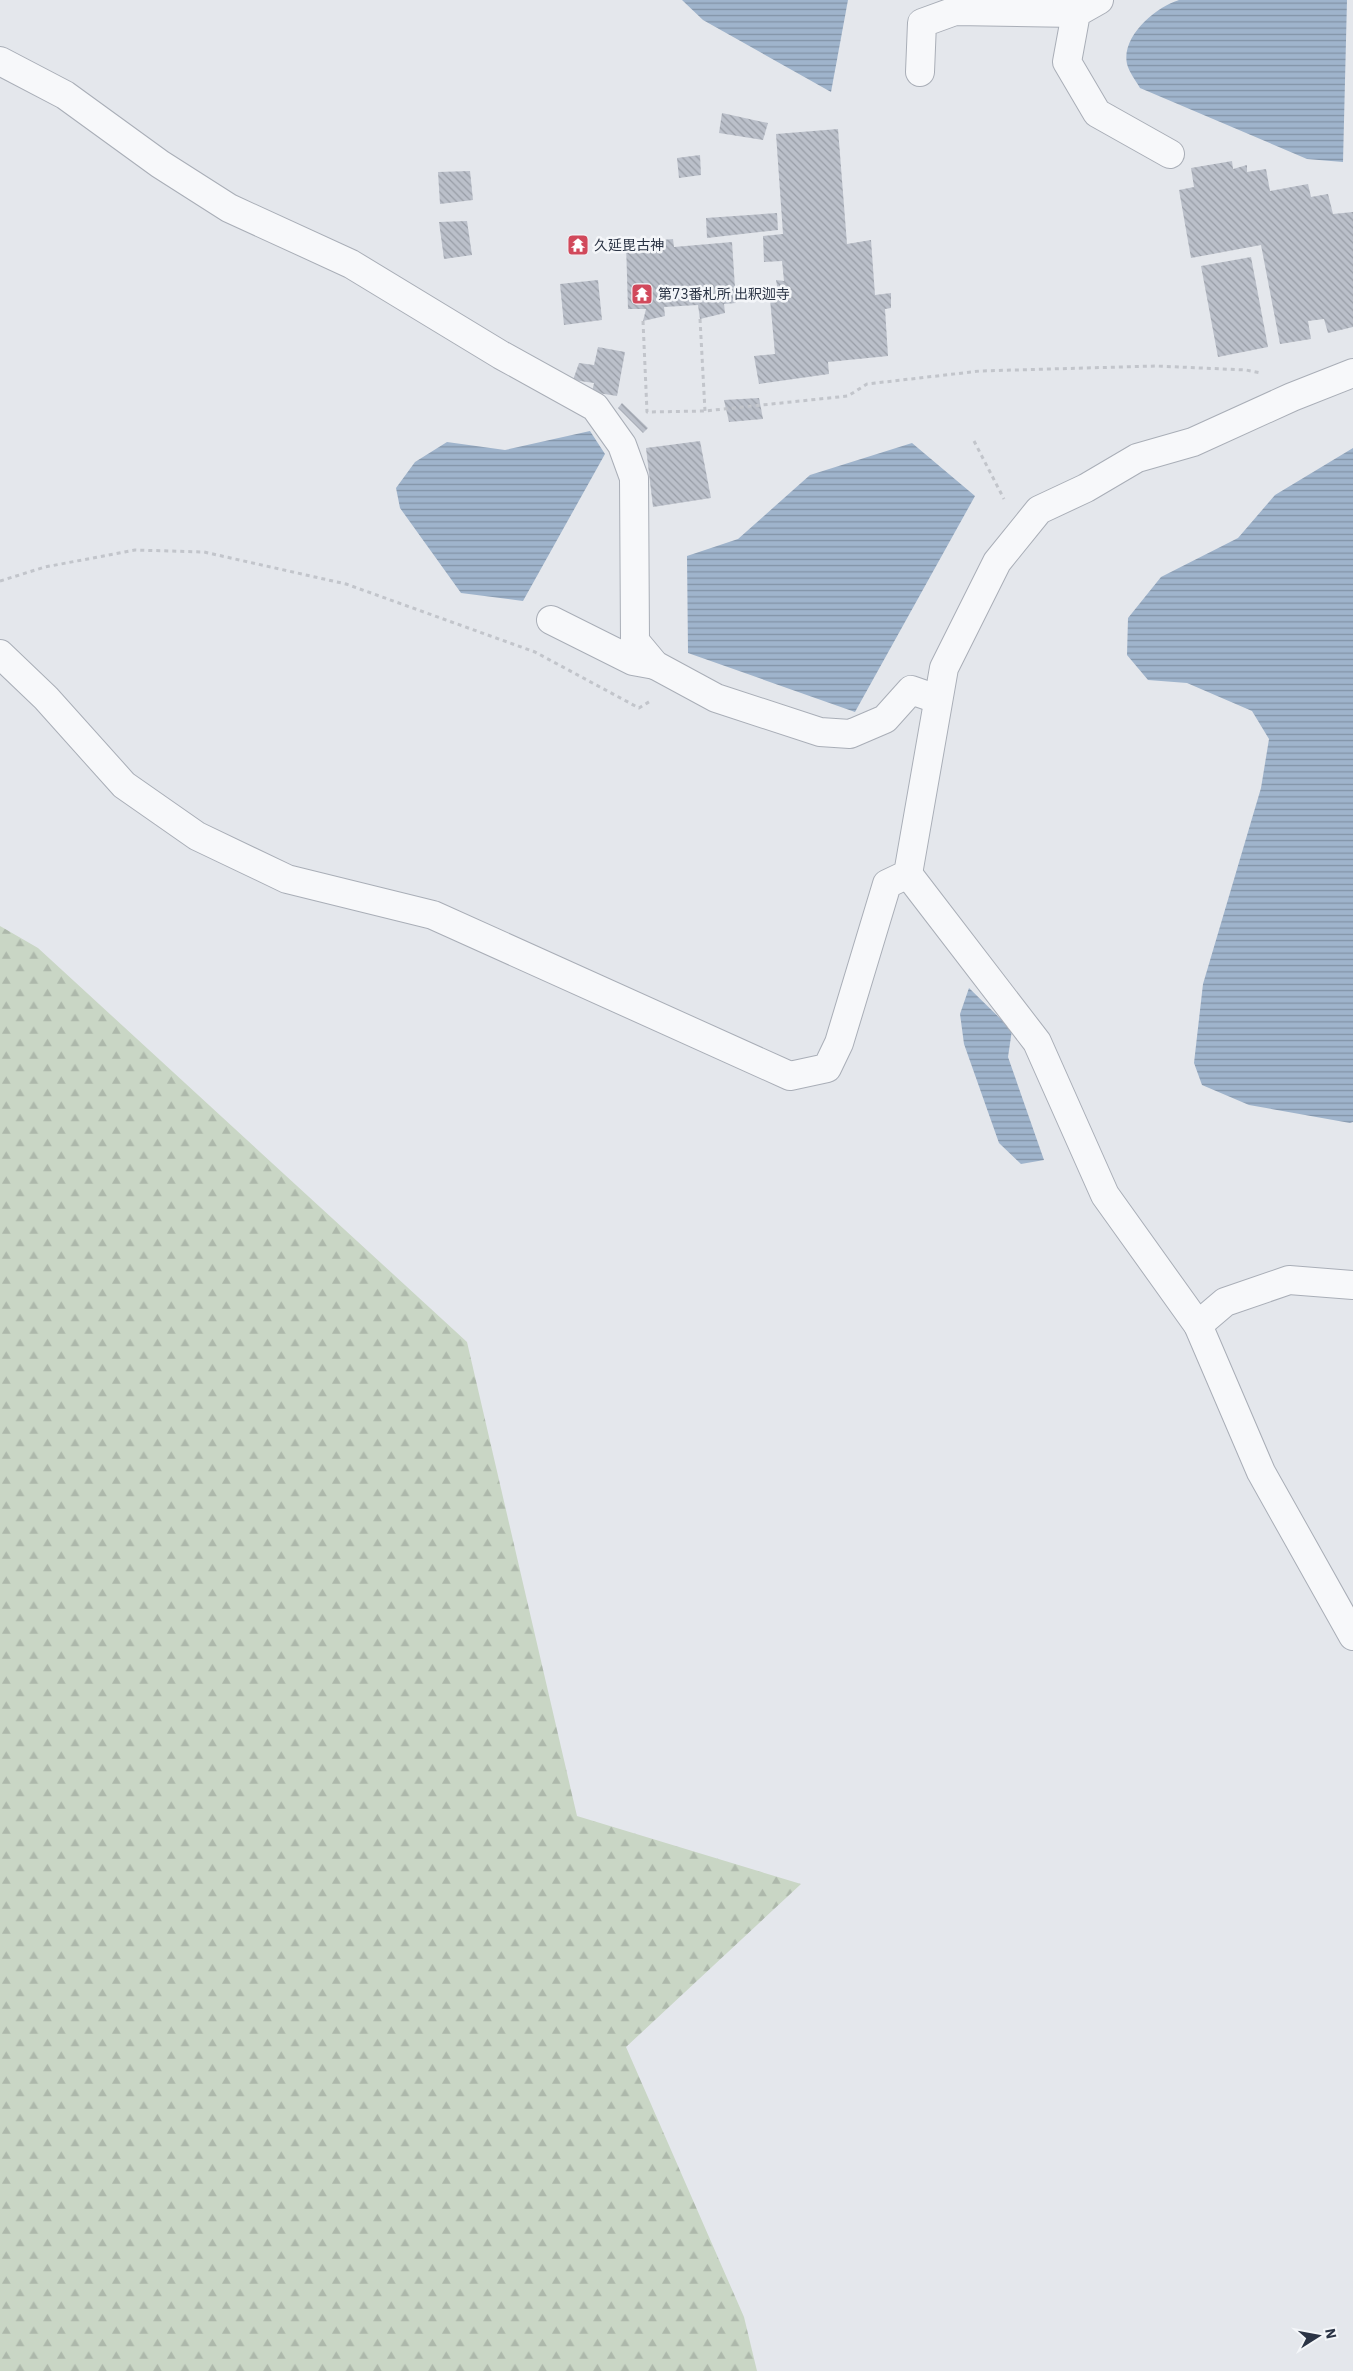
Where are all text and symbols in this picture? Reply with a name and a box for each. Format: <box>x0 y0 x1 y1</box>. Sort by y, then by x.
temple icon: 久延毘古神 <box>566 233 590 257</box>
place label: 久延毘古神 <box>594 236 664 254</box>
temple icon: 第73番札所 出釈迦寺 <box>630 282 654 306</box>
place label: 第73番札所 出釈迦寺 <box>658 285 790 303</box>
north arrow <box>1293 2311 1343 2361</box>
text: N <box>1321 2327 1341 2340</box>

